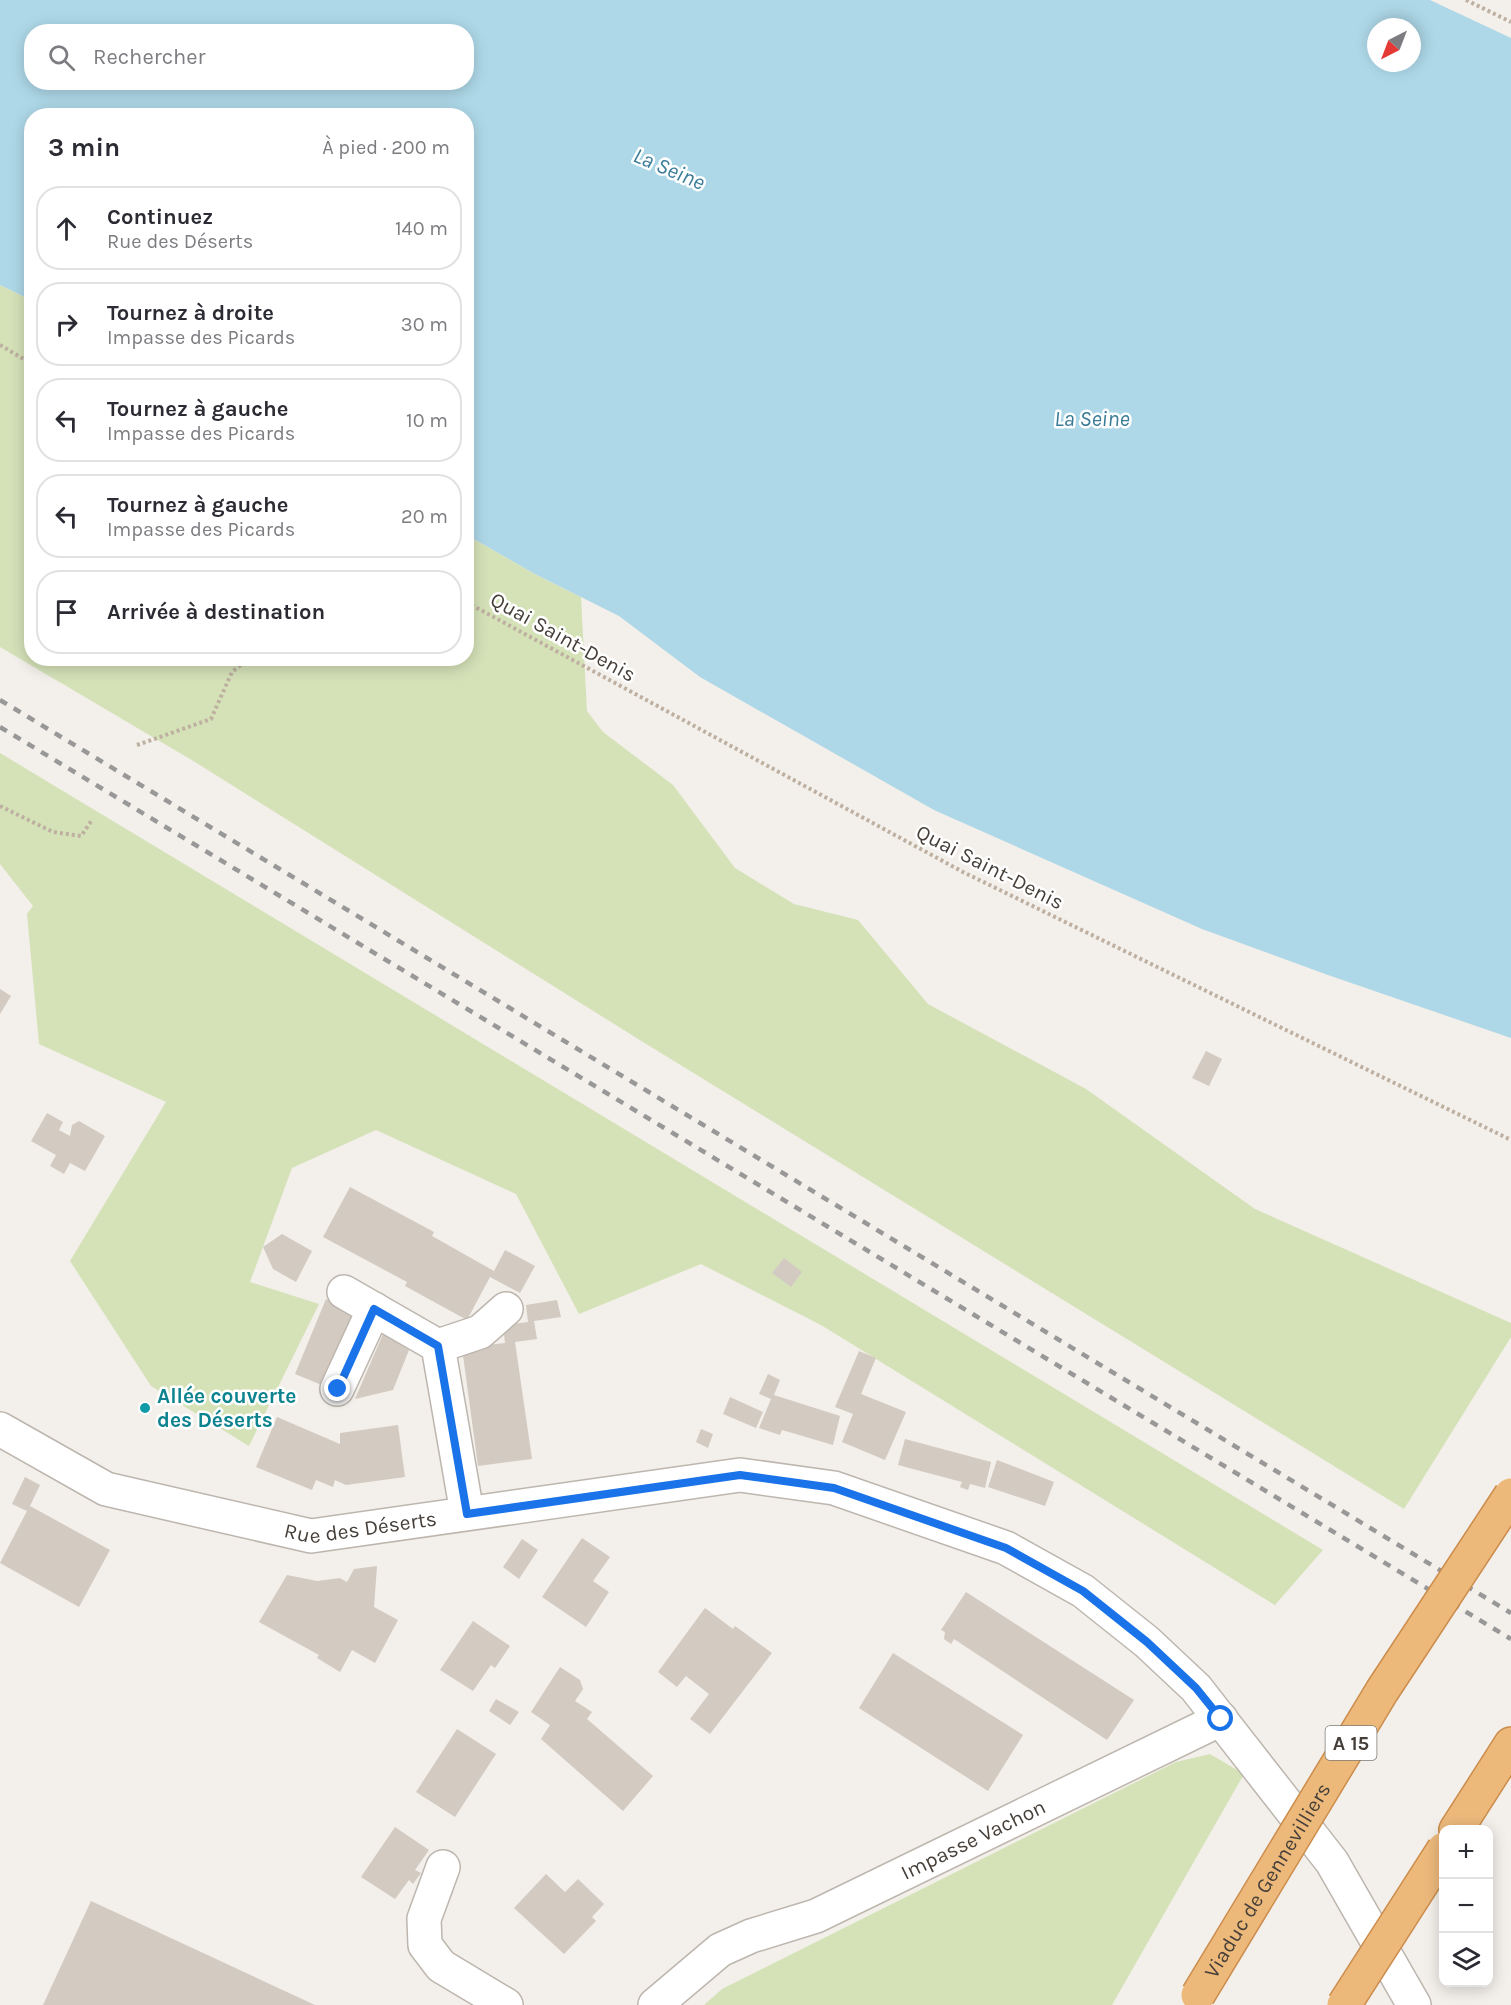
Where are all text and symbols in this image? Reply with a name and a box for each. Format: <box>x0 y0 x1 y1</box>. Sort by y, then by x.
north arrow <box>1367 18 1421 72</box>
search box <box>24 24 474 90</box>
icon: search <box>45 41 78 74</box>
text: Rechercher <box>93 44 206 70</box>
text: 3 min <box>48 132 120 163</box>
text: À pied · 200 m <box>322 136 450 159</box>
water label: La Seine <box>629 142 709 196</box>
text: Continuez <box>107 204 213 230</box>
icon: ahead <box>50 212 83 245</box>
text: 140 m <box>395 217 448 240</box>
text: Rue des Déserts <box>107 230 253 253</box>
text: Tournez à droite <box>107 300 274 326</box>
icon: right <box>50 308 83 341</box>
text: 30 m <box>401 313 448 336</box>
text: Impasse des Picards <box>107 326 295 349</box>
text: Tournez à gauche <box>107 396 288 422</box>
icon: left <box>50 404 83 437</box>
water label: La Seine <box>1054 406 1130 432</box>
text: 10 m <box>406 409 448 432</box>
text: Impasse des Picards <box>107 422 295 445</box>
text: Tournez à gauche <box>107 492 288 518</box>
icon: left <box>50 500 83 533</box>
text: 20 m <box>401 505 448 528</box>
text: Impasse des Picards <box>107 518 295 541</box>
street label: Quai Saint-Denis <box>486 587 640 687</box>
icon: arrive <box>50 596 83 629</box>
text: Arrivée à destination <box>107 599 325 625</box>
street label: Quai Saint-Denis <box>912 819 1068 915</box>
route end <box>324 1375 350 1401</box>
place label: Allée couverte des Déserts <box>157 1384 296 1432</box>
marker: Allée couverte des Déserts <box>138 1401 152 1415</box>
street label: Rue des Déserts <box>282 1506 438 1548</box>
route start <box>1207 1705 1233 1731</box>
road number: A 15 <box>1326 1726 1376 1760</box>
street label: Viaduc de Gennevilliers <box>1199 1778 1336 1982</box>
street label: Impasse Vachon <box>897 1794 1049 1885</box>
map controls <box>1439 1825 1493 1987</box>
button: + <box>1439 1825 1493 1879</box>
button: − <box>1439 1879 1493 1933</box>
button: layers <box>1439 1933 1493 1987</box>

